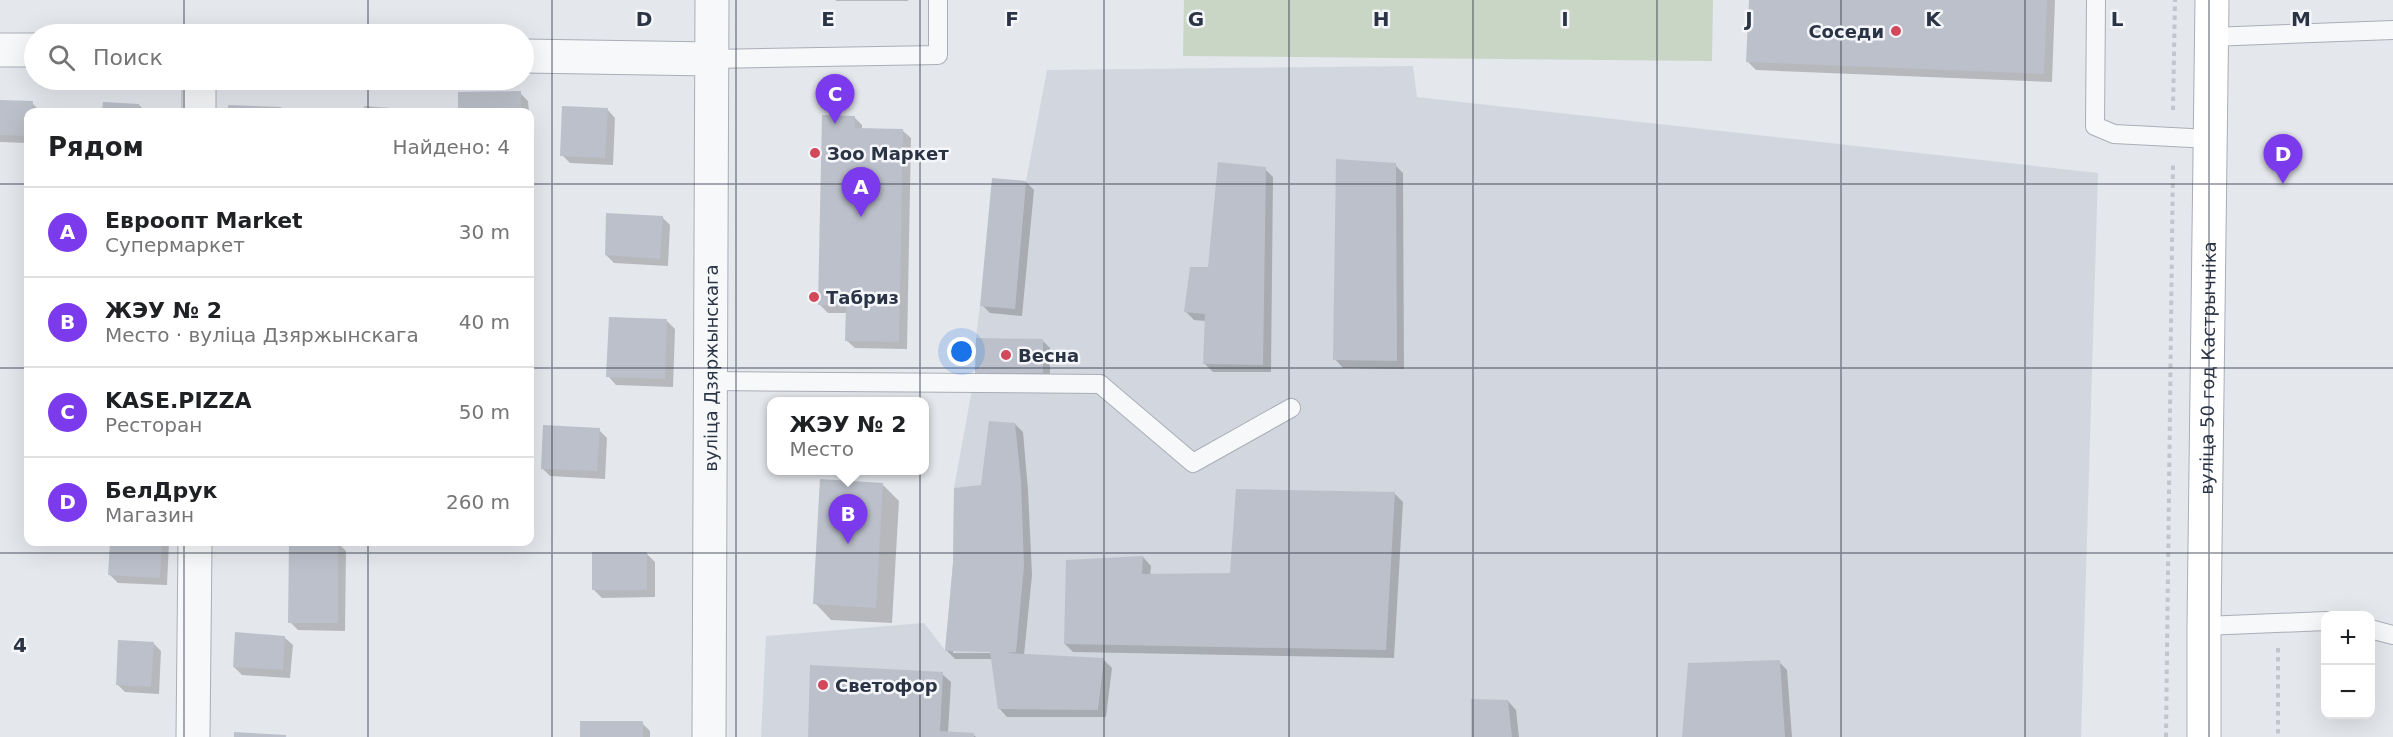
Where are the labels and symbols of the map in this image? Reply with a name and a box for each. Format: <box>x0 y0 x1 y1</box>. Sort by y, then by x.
text: D <box>636 7 652 31</box>
text: E <box>821 7 835 31</box>
text: F <box>1005 7 1019 31</box>
text: G <box>1188 7 1204 31</box>
text: H <box>1373 7 1389 31</box>
text: I <box>1561 7 1569 31</box>
text: J <box>1743 7 1753 31</box>
text: K <box>1925 7 1942 31</box>
text: L <box>2111 7 2124 31</box>
text: M <box>2291 7 2311 31</box>
place label: Соседи <box>1808 21 1884 42</box>
marker: Соседи <box>1889 24 1903 38</box>
pin: C <box>816 74 854 124</box>
pin: D <box>2264 134 2302 184</box>
place label: Зоо Маркет <box>827 143 949 164</box>
marker: Зоо Маркет <box>808 146 822 160</box>
pin: A <box>842 168 880 217</box>
street label: вуліца 50 год Кастрычніка <box>2195 241 2219 495</box>
street label: вуліца Дзяржынскага <box>700 264 721 472</box>
place label: Табриз <box>826 287 899 308</box>
marker: Табриз <box>807 290 821 304</box>
your location <box>947 337 976 366</box>
place label: Весна <box>1018 345 1079 366</box>
marker: Весна <box>999 348 1013 362</box>
pin: B <box>828 494 868 544</box>
text: 4 <box>13 633 27 657</box>
place label: Светофор <box>835 675 938 696</box>
marker: Светофор <box>816 678 830 692</box>

